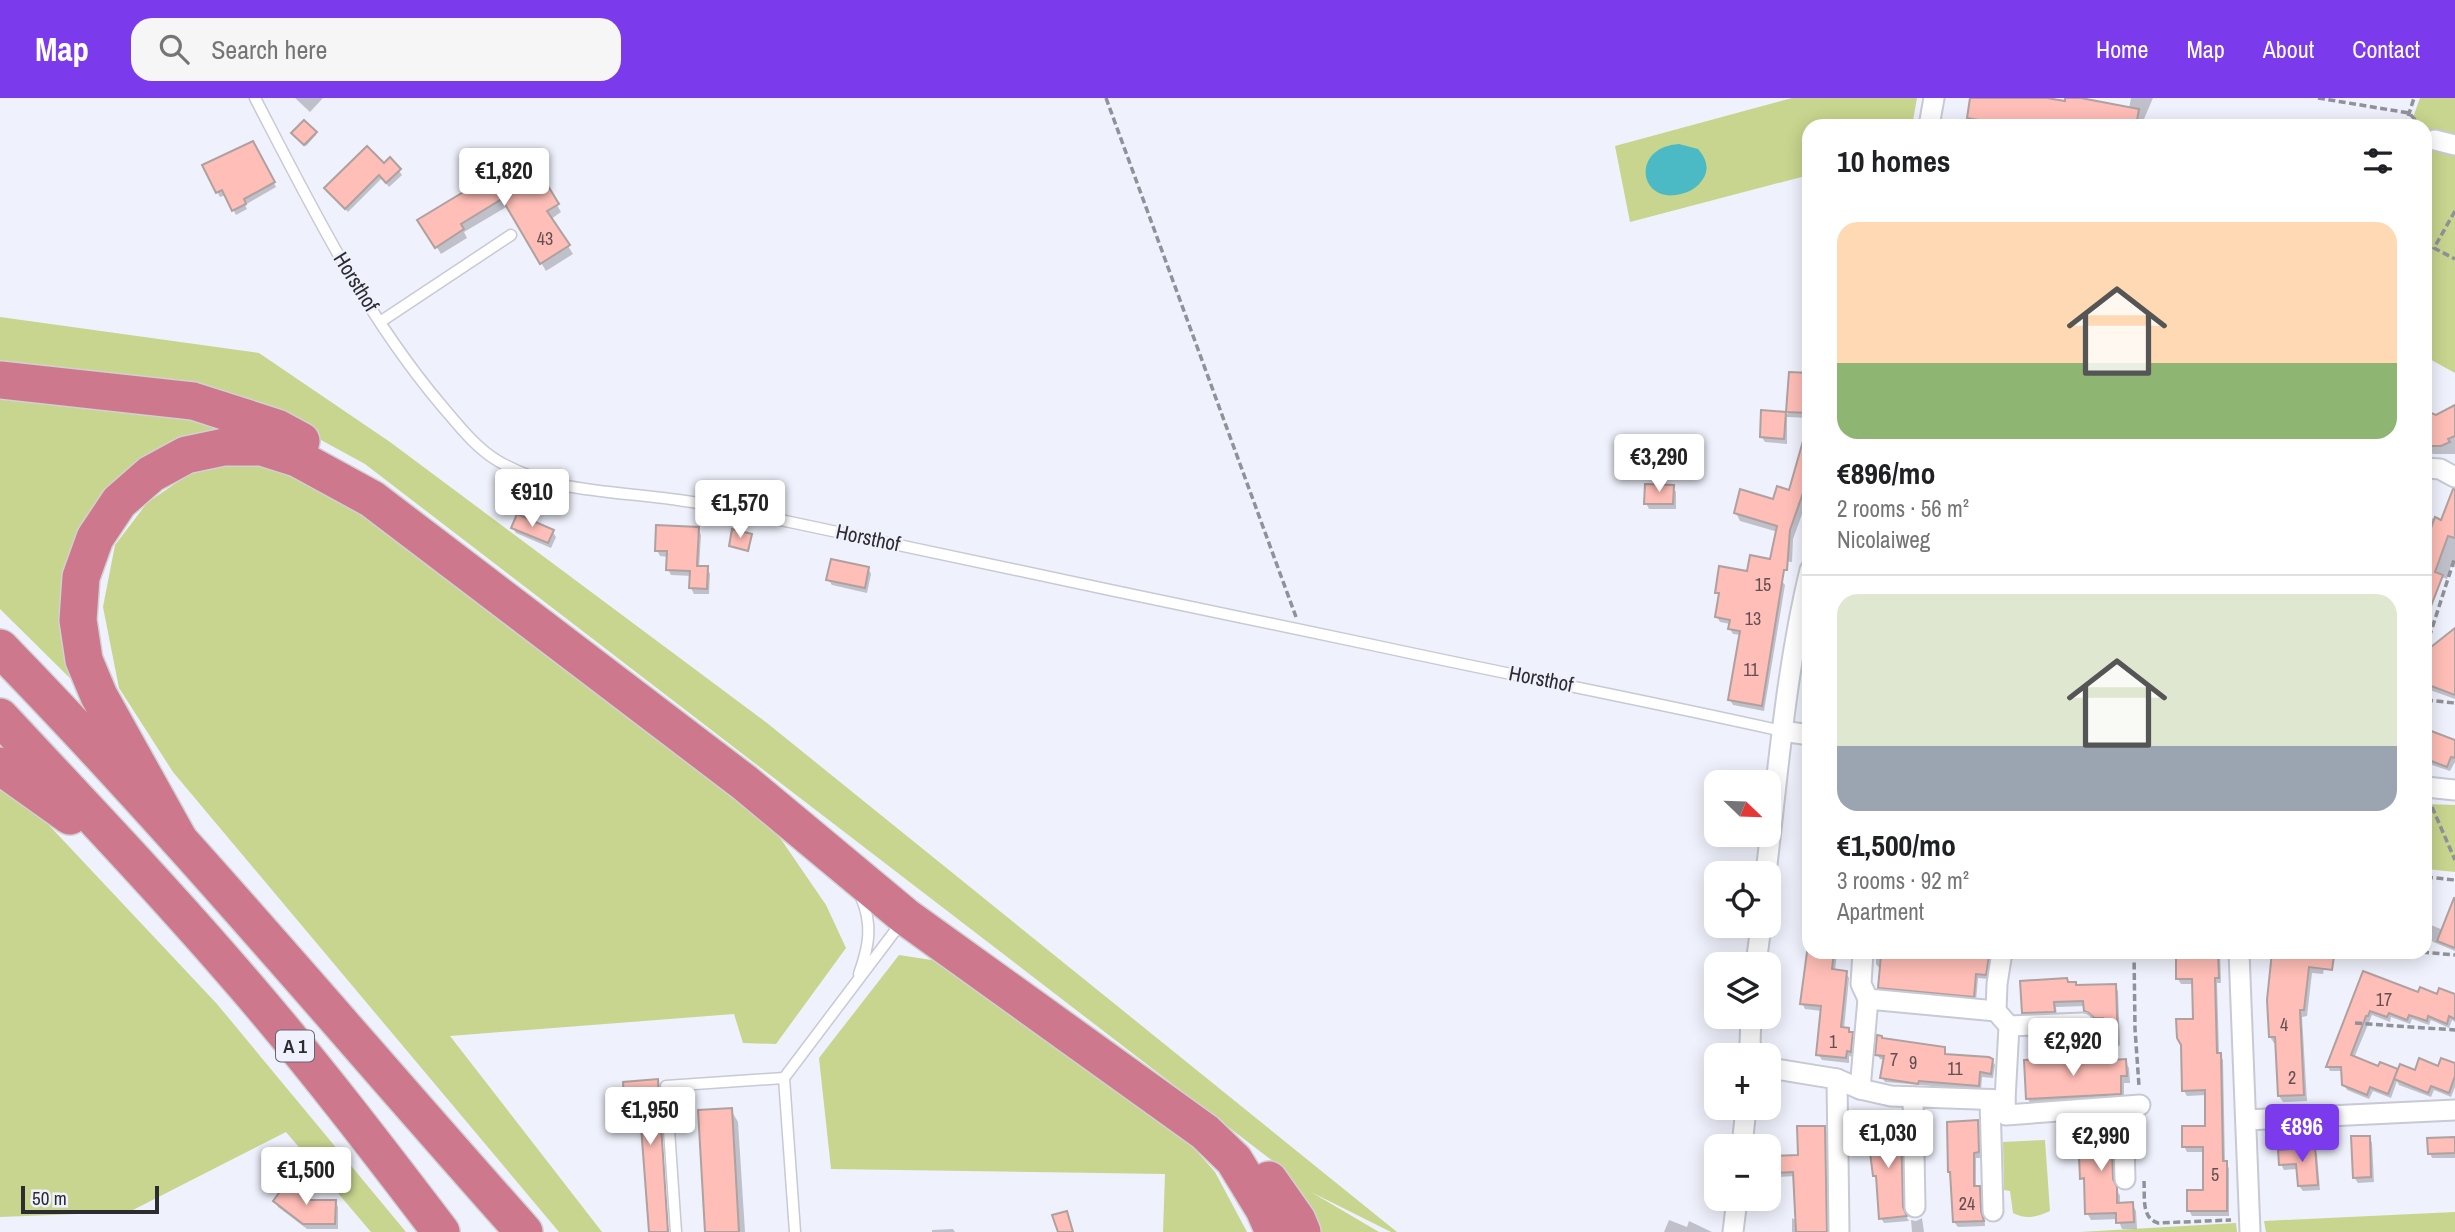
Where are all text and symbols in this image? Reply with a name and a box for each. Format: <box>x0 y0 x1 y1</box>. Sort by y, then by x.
search box <box>131 18 621 81</box>
text: Map <box>35 27 89 71</box>
icon: search <box>155 30 193 68</box>
text: Search here <box>211 32 327 67</box>
text: Home <box>2096 33 2148 65</box>
text: Map <box>2186 33 2225 65</box>
text: About <box>2263 33 2314 65</box>
text: Contact <box>2352 33 2420 65</box>
text: 10 homes <box>1837 141 1951 181</box>
icon: filters <box>2359 142 2397 180</box>
pin: €1,820 <box>447 148 561 208</box>
text: €1,820 <box>475 155 533 186</box>
house number: 43 <box>537 226 553 251</box>
street label: Horsthof <box>327 246 386 317</box>
icon: home <box>2054 268 2180 394</box>
pin: €3,290 <box>1602 434 1716 494</box>
text: €3,290 <box>1630 441 1688 472</box>
text: €896/mo <box>1837 453 1935 493</box>
pin: €910 <box>491 470 573 529</box>
text: €910 <box>511 476 553 507</box>
pin: €1,570 <box>683 480 797 540</box>
text: €1,570 <box>711 487 769 518</box>
text: 2 rooms · 56 m² <box>1837 493 1969 524</box>
street label: Horsthof <box>833 517 903 559</box>
text: Nicolaiweg <box>1837 524 1930 555</box>
house number: 15 <box>1755 572 1771 597</box>
house number: 13 <box>1745 606 1761 631</box>
icon: home <box>2054 640 2180 766</box>
house number: 11 <box>1743 657 1759 682</box>
street label: Horsthof <box>1506 658 1576 699</box>
north arrow <box>1704 770 1782 847</box>
map controls <box>1704 770 1781 1211</box>
text: €1,500/mo <box>1837 825 1956 865</box>
button: locate <box>1704 861 1781 938</box>
text: 3 rooms · 92 m² <box>1837 865 1969 896</box>
text: Apartment <box>1837 896 1924 927</box>
button: layers <box>1704 952 1781 1029</box>
house number: 17 <box>2376 987 2392 1012</box>
house number: 4 <box>2280 1012 2288 1037</box>
pin: €2,920 <box>2016 1018 2130 1078</box>
text: €2,920 <box>2044 1025 2102 1056</box>
house number: 1 <box>1829 1029 1838 1054</box>
road number: A 1 <box>276 1030 314 1062</box>
button: + <box>1704 1043 1781 1120</box>
house number: 7 <box>1890 1047 1898 1072</box>
house number: 9 <box>1909 1050 1917 1075</box>
house number: 11 <box>1947 1056 1963 1081</box>
house number: 2 <box>2288 1065 2296 1090</box>
pin: €1,950 <box>593 1088 707 1147</box>
text: €1,950 <box>621 1094 679 1125</box>
pin: €896 <box>2261 1104 2343 1164</box>
pin: €1,030 <box>1831 1110 1945 1170</box>
text: €896 <box>2281 1111 2323 1142</box>
pin: €2,990 <box>2044 1114 2158 1173</box>
text: €1,030 <box>1859 1117 1917 1148</box>
text: €2,990 <box>2072 1120 2130 1151</box>
button: − <box>1704 1134 1781 1211</box>
pin: €1,500 <box>249 1148 363 1207</box>
text: €1,500 <box>277 1154 335 1185</box>
house number: 5 <box>2211 1162 2219 1187</box>
scale bar <box>21 1183 159 1215</box>
text: 50 m <box>32 1185 67 1211</box>
house number: 24 <box>1959 1191 1975 1216</box>

